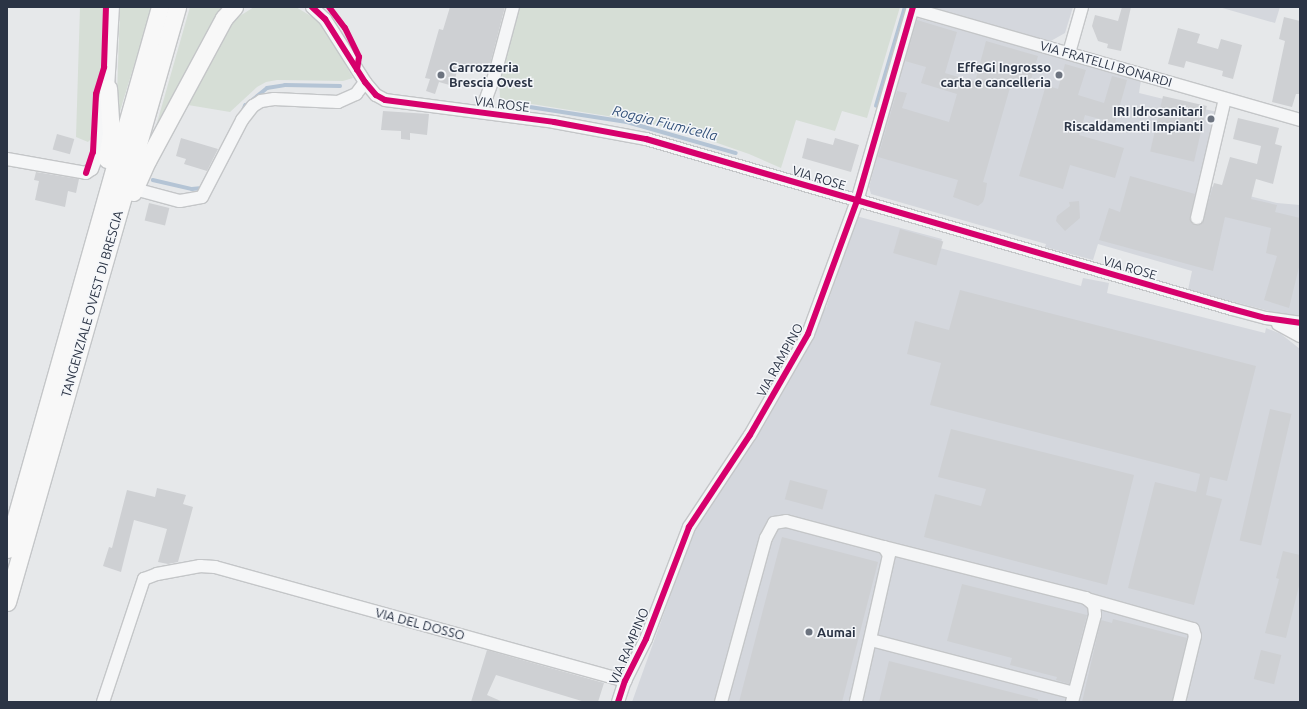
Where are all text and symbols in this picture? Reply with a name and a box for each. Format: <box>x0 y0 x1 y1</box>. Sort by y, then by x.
street label: VIA FRATELLI BONARDI <box>1038 38 1174 90</box>
place label: Carrozzeria Brescia Ovest <box>449 60 533 91</box>
place label: EffeGi Ingrosso carta e cancelleria <box>941 60 1051 91</box>
marker: Carrozzeria Brescia Ovest <box>436 70 446 80</box>
marker: EffeGi Ingrosso carta e cancelleria <box>1054 70 1064 80</box>
street label: VIA ROSE <box>474 93 530 115</box>
water label: Roggia Fiumicella <box>611 102 719 144</box>
place label: IRI Idrosanitari Riscaldamenti Impianti <box>1064 104 1203 135</box>
marker: IRI Idrosanitari Riscaldamenti Impianti <box>1206 114 1216 124</box>
street label: VIA ROSE <box>790 162 848 194</box>
street label: TANGENZIALE OVEST DI BRESCIA <box>58 209 126 399</box>
street label: VIA ROSE <box>1101 253 1159 283</box>
street label: VIA RAMPINO <box>753 320 807 400</box>
street label: VIA DEL DOSSO <box>374 605 466 643</box>
street label: VIA RAMPINO <box>606 605 652 687</box>
place label: Aumai <box>817 624 856 640</box>
marker: Aumai <box>804 627 814 637</box>

